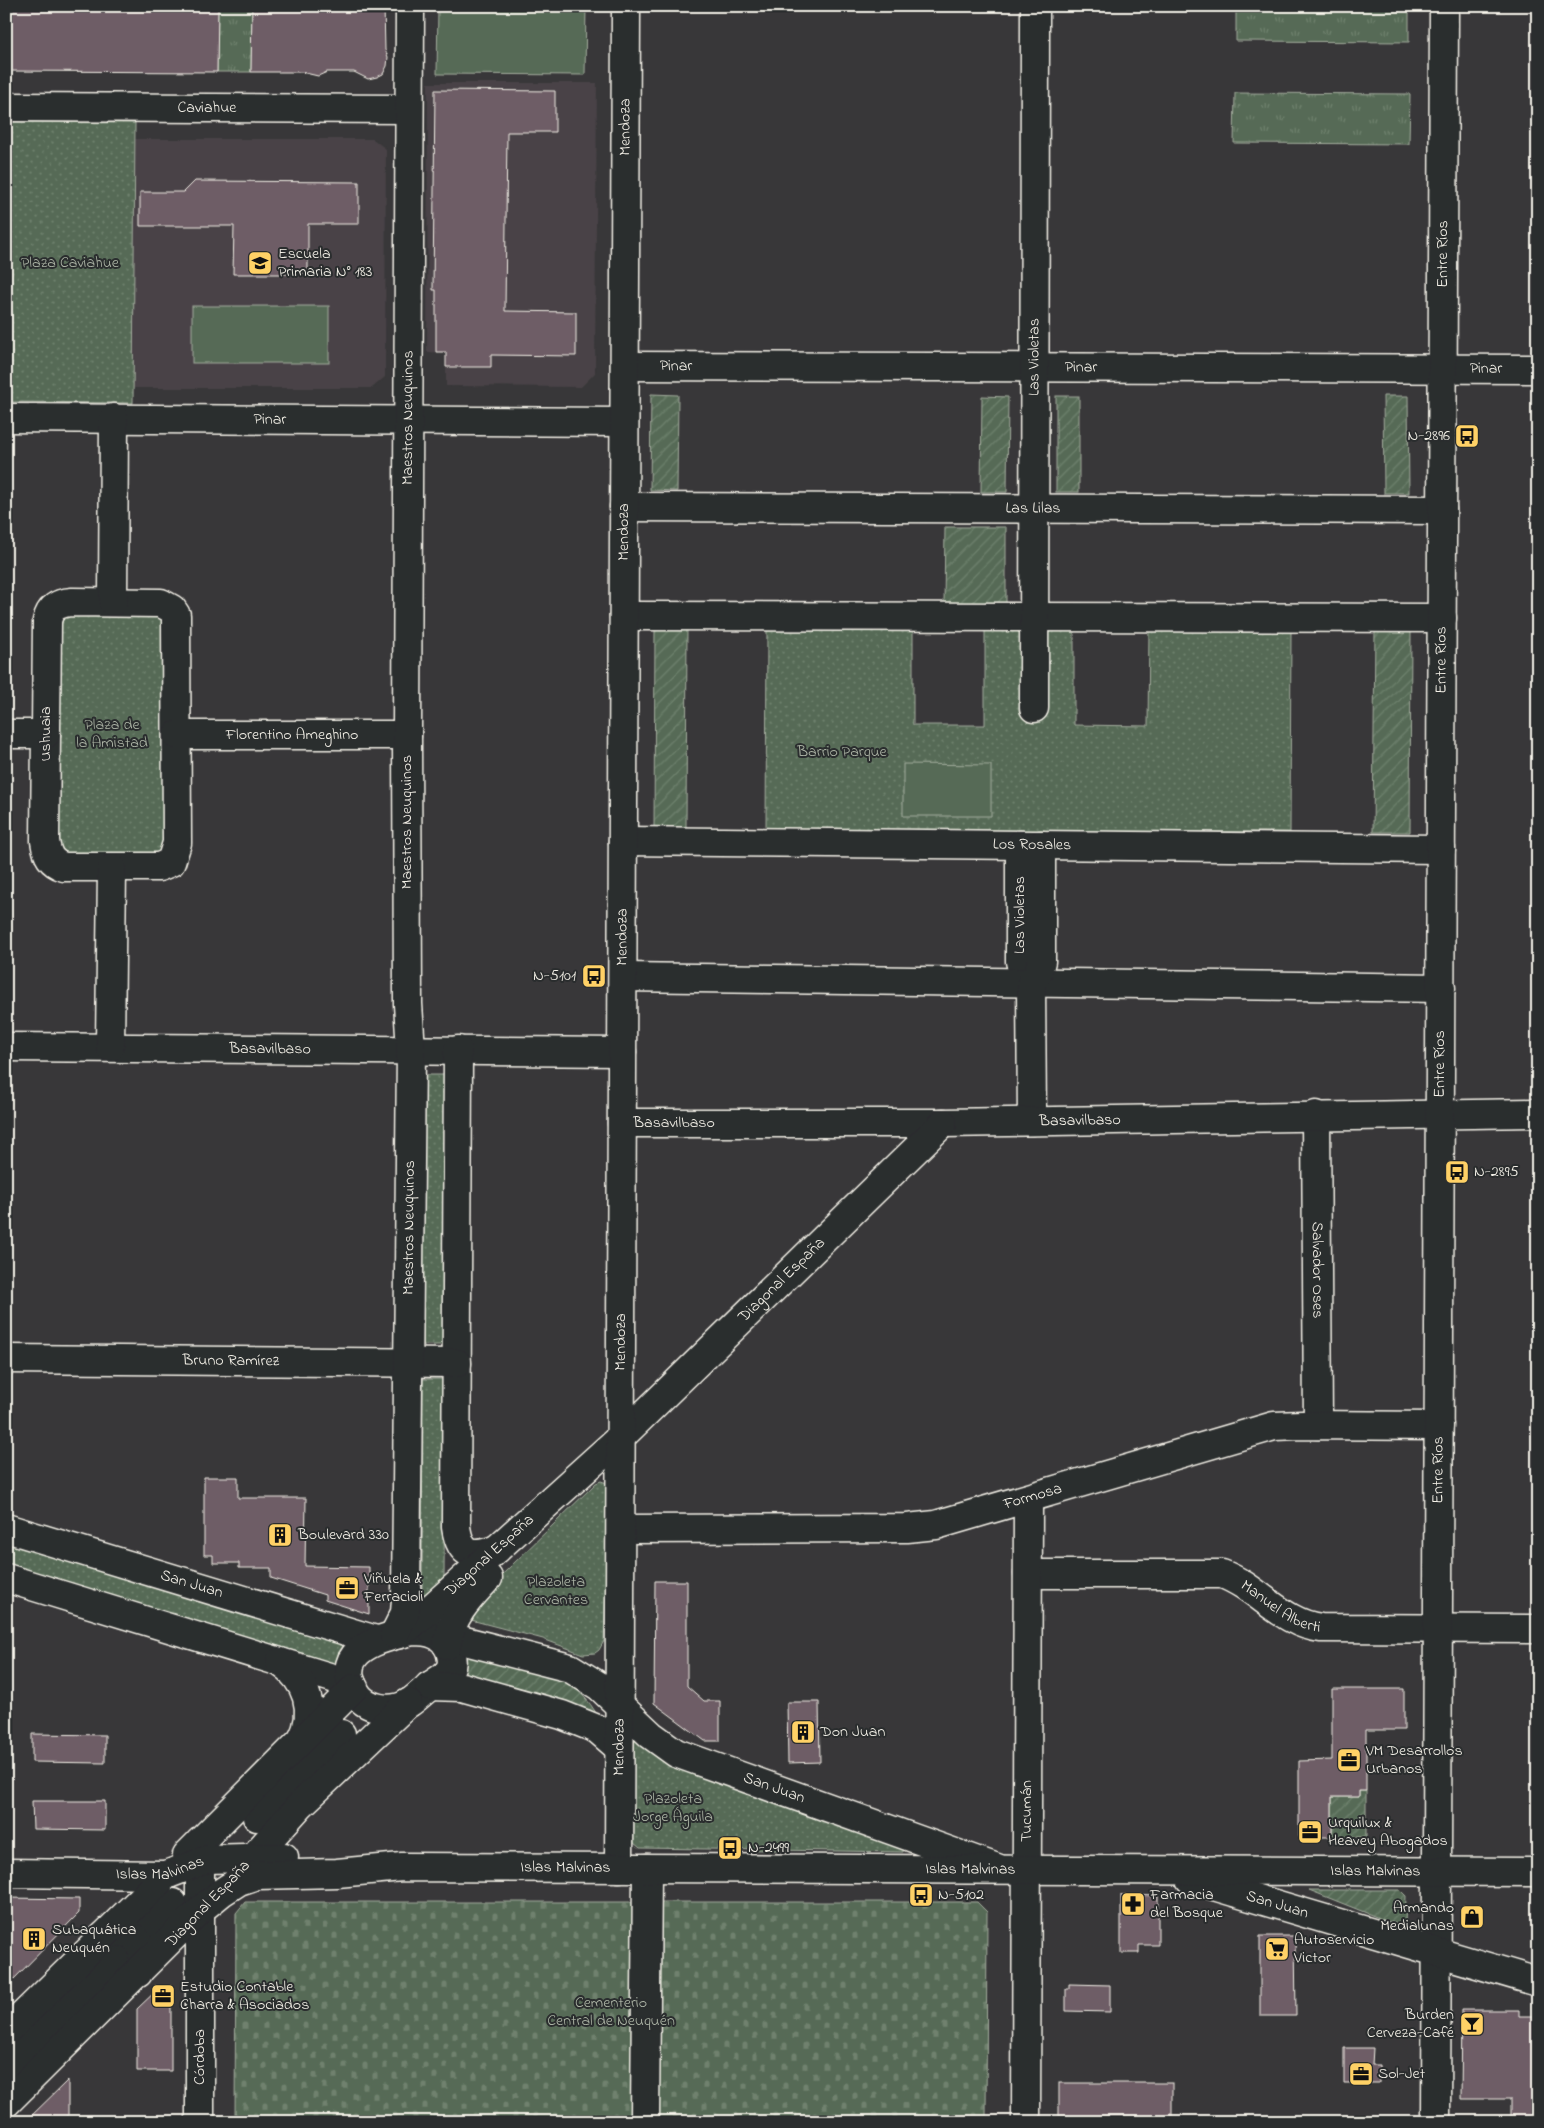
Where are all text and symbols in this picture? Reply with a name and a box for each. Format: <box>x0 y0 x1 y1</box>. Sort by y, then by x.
street label: Caviahue <box>177 96 237 120</box>
street label: Mendoza <box>613 98 638 156</box>
street label: Entre Ríos <box>1431 220 1455 288</box>
place label: Escuela Primaria N° 183 <box>278 242 372 284</box>
school or university icon: Escuela Primaria N° 183 <box>247 250 273 276</box>
park label: Plaza Caviahue <box>21 251 120 275</box>
street label: Las Violetas <box>1022 318 1047 396</box>
street label: Maestros Neuquinos <box>396 350 421 485</box>
street label: Pinar <box>660 354 692 378</box>
street label: Pinar <box>1065 355 1097 380</box>
street label: Pinar <box>1470 357 1502 381</box>
street label: Pinar <box>254 408 286 432</box>
bus stop icon: N-2896 <box>1454 423 1480 449</box>
place label: N-2896 <box>1407 424 1450 448</box>
street label: Las Lilas <box>1005 496 1061 521</box>
street label: Mendoza <box>612 503 636 561</box>
street label: Entre Ríos <box>1429 626 1454 694</box>
street label: Ushuaia <box>34 706 58 762</box>
park label: Plaza de la Amistad <box>76 713 148 755</box>
street label: Florentino Ameghino <box>225 723 358 747</box>
park label: Barrio Parque <box>796 740 888 764</box>
street label: Maestros Neuquinos <box>395 755 419 889</box>
street label: Los Rosales <box>993 833 1071 857</box>
street label: Las Violetas <box>1008 876 1032 954</box>
street label: Mendoza <box>610 908 635 966</box>
bus stop icon: N-5101 <box>581 963 607 989</box>
place label: N-5101 <box>533 964 576 988</box>
street label: Entre Ríos <box>1428 1030 1452 1098</box>
street label: Basavilbaso <box>228 1037 311 1061</box>
street label: Basavilbaso <box>1038 1108 1121 1133</box>
street label: Basavilbaso <box>632 1111 715 1135</box>
bus stop icon: N-2895 <box>1444 1159 1470 1185</box>
street label: Maestros Neuquinos <box>397 1160 422 1295</box>
place label: N-2895 <box>1474 1160 1519 1184</box>
street label: Salvador Oses <box>1305 1222 1329 1318</box>
street label: Diagonal España <box>732 1232 831 1329</box>
street label: Mendoza <box>609 1313 633 1371</box>
street label: Bruno Ramírez <box>182 1349 280 1373</box>
street label: Entre Ríos <box>1426 1436 1451 1504</box>
street label: Formosa <box>1000 1477 1065 1517</box>
street label: Diagonal España <box>439 1509 540 1603</box>
building icon: Boulevard 330 <box>267 1522 293 1548</box>
place label: Boulevard 330 <box>297 1523 389 1547</box>
street label: San Juan <box>157 1563 226 1605</box>
place label: Viñuela & Ferracioli <box>363 1567 424 1609</box>
park label: Plazoleta Cervantes <box>524 1570 588 1612</box>
street label: Manuel Alberti <box>1236 1574 1322 1640</box>
office icon: Viñuela & Ferracioli <box>334 1575 360 1601</box>
street label: Mendoza <box>607 1718 632 1776</box>
building icon: Don Juan <box>790 1719 816 1745</box>
place label: Don Juan <box>819 1720 886 1744</box>
place label: VM Desarrollos Urbanos <box>1365 1739 1463 1781</box>
office icon: VM Desarrollos Urbanos <box>1336 1747 1362 1773</box>
street label: San Juan <box>740 1766 808 1810</box>
street label: Tucumán <box>1015 1780 1039 1842</box>
park label: Plazoleta Jorge Águila <box>633 1787 713 1829</box>
place label: Urquilux & Heavey Abogados <box>1328 1811 1448 1853</box>
office icon: Urquilux & Heavey Abogados <box>1297 1819 1323 1845</box>
bus stop icon: N-2499 <box>717 1835 743 1861</box>
place label: N-2499 <box>748 1836 789 1860</box>
street label: Islas Malvinas <box>116 1850 208 1887</box>
street label: Diagonal España <box>159 1855 256 1954</box>
street label: Islas Malvinas <box>520 1856 611 1880</box>
street label: Islas Malvinas <box>925 1857 1016 1882</box>
street label: Islas Malvinas <box>1330 1859 1421 1883</box>
bus stop icon: N-5102 <box>908 1882 934 1908</box>
place label: N-5102 <box>938 1883 984 1907</box>
place label: Farmacia del Bosque <box>1149 1883 1224 1925</box>
street label: San Juan <box>1243 1884 1312 1925</box>
pharmacy icon: Farmacia del Bosque <box>1120 1891 1146 1917</box>
place label: Armando Medialunas <box>1380 1896 1454 1938</box>
shop icon: Armando Medialunas <box>1459 1904 1485 1930</box>
place label: Subaquática Neuquén <box>52 1918 136 1960</box>
building icon: Subaquática Neuquén <box>21 1926 47 1952</box>
place label: Autoservicio Victor <box>1293 1928 1374 1970</box>
supermarket icon: Autoservicio Victor <box>1264 1936 1290 1962</box>
place label: Estudio Contable Charra & Asociados <box>180 1975 309 2017</box>
office icon: Estudio Contable Charra & Asociados <box>150 1983 176 2009</box>
park label: Cementerio Central de Neuquén <box>547 1991 675 2033</box>
place label: Burden Cerveza-Café <box>1367 2003 1455 2045</box>
bar icon: Burden Cerveza-Café <box>1459 2011 1485 2037</box>
street label: Córdoba <box>188 2029 212 2085</box>
office icon: Sol-Jet <box>1348 2061 1374 2087</box>
place label: Sol-Jet <box>1378 2062 1426 2086</box>

